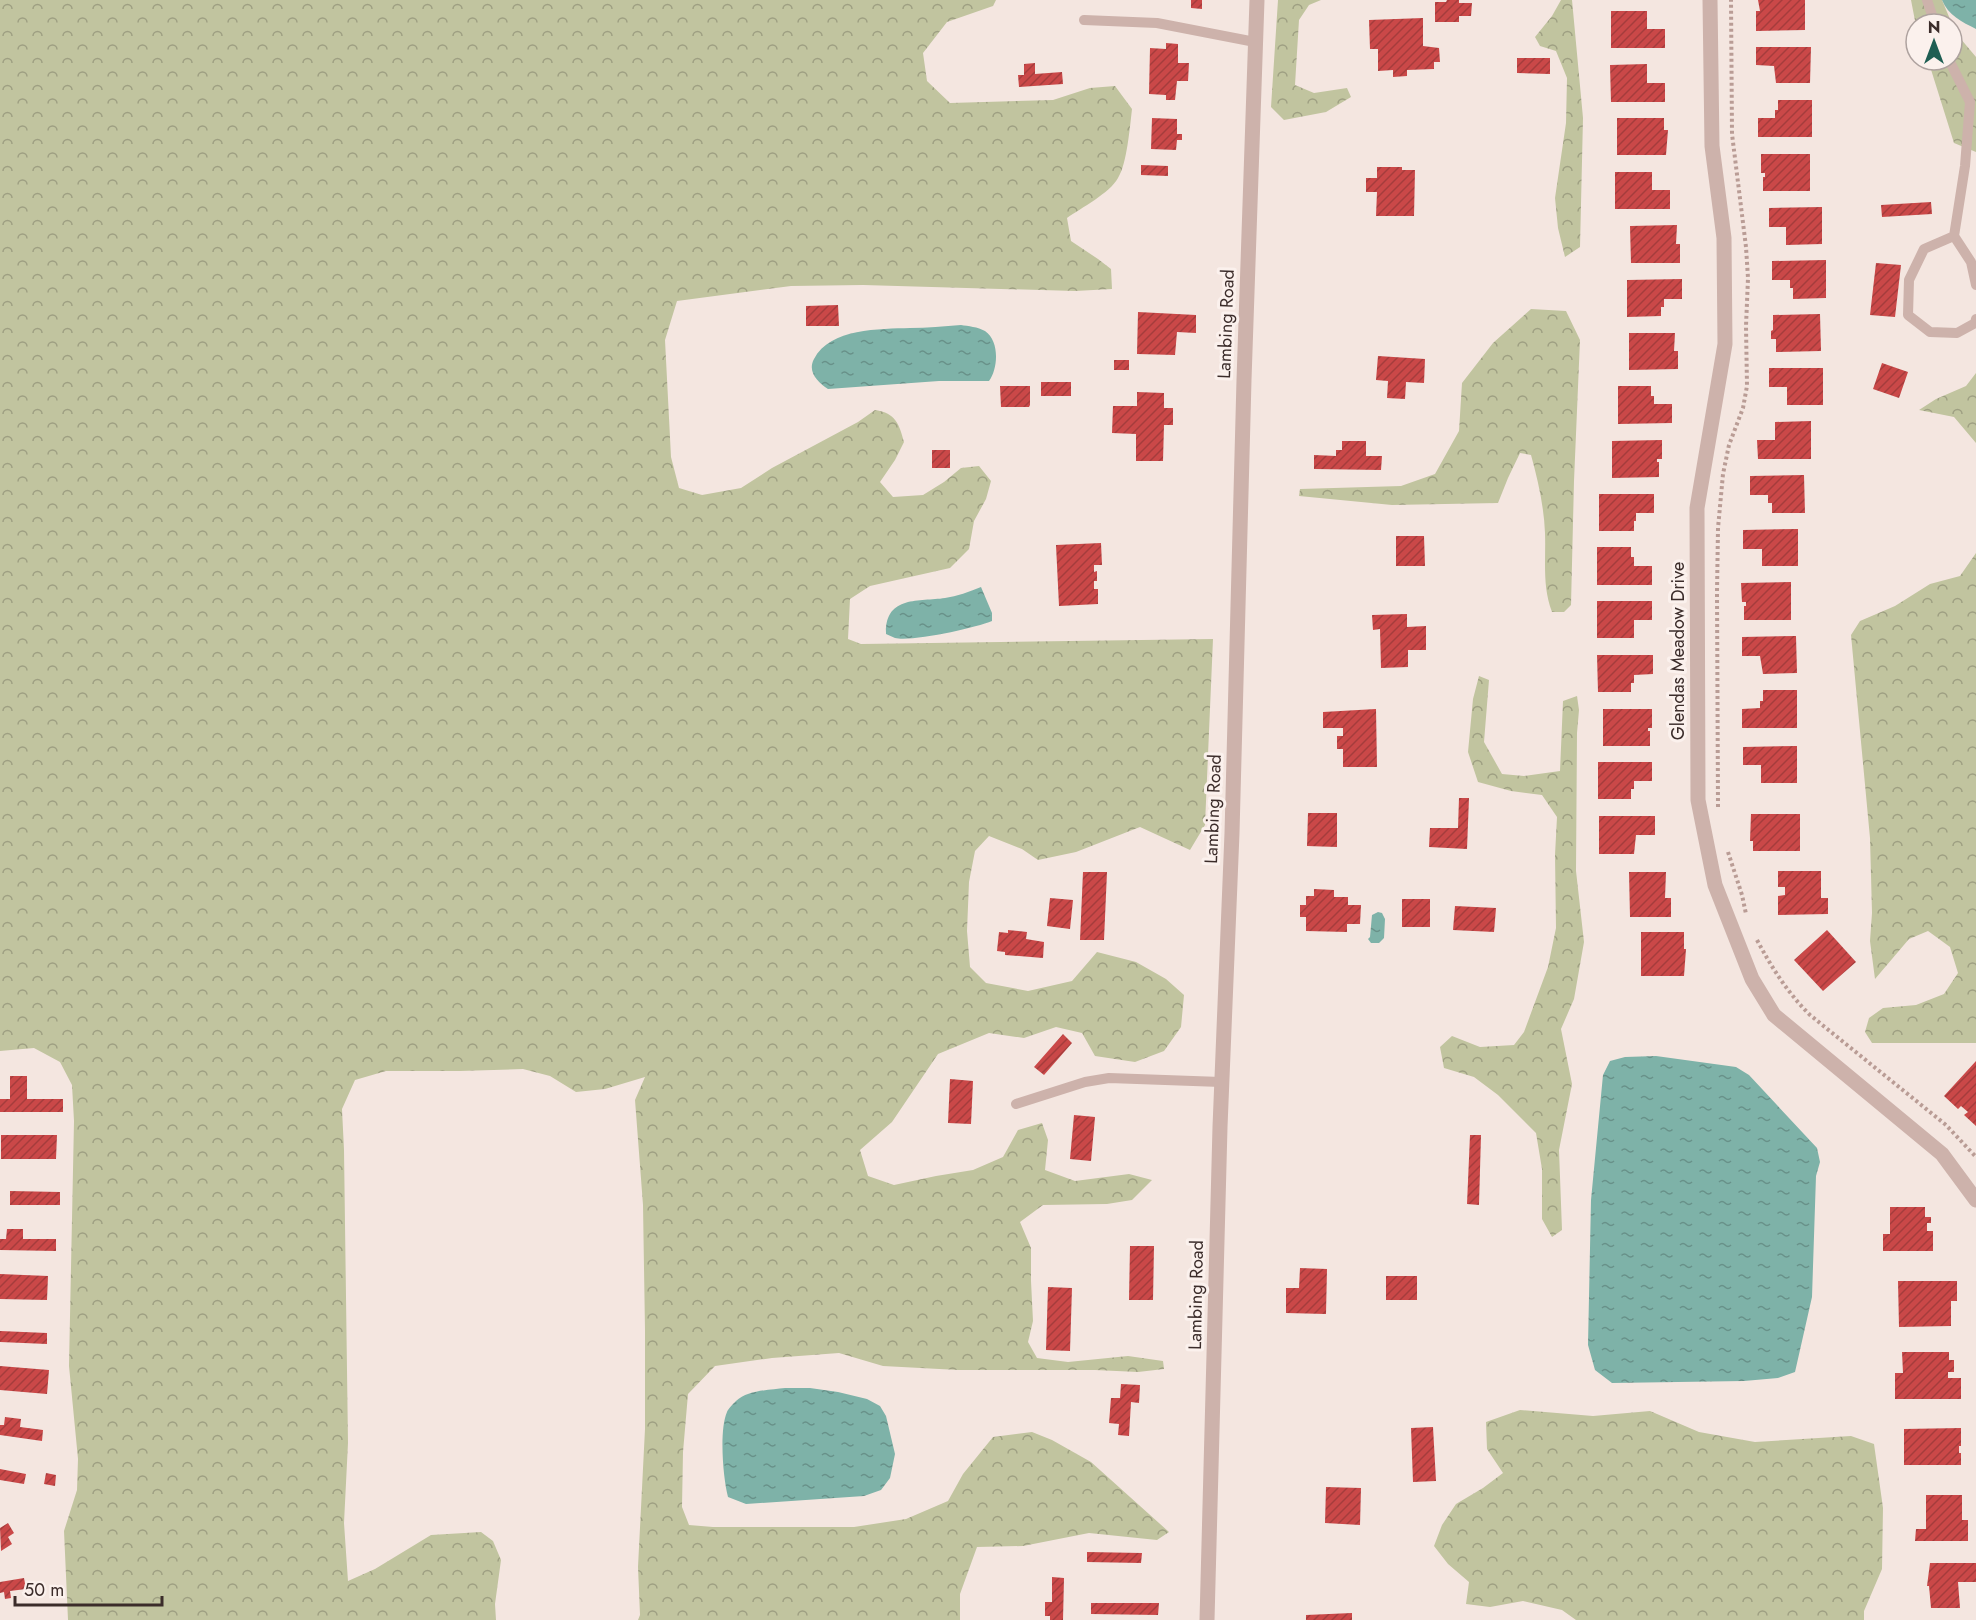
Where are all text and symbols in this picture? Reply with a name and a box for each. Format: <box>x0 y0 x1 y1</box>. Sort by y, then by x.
north arrow <box>1904 12 1964 72</box>
text: N <box>1928 16 1940 39</box>
street label: Lambing Road <box>1211 269 1241 379</box>
street label: Glendas Meadow Drive <box>1665 562 1691 740</box>
street label: Lambing Road <box>1198 754 1228 864</box>
street label: Lambing Road <box>1182 1240 1210 1350</box>
scale bar <box>15 1569 162 1607</box>
text: 50 m <box>24 1577 64 1603</box>

